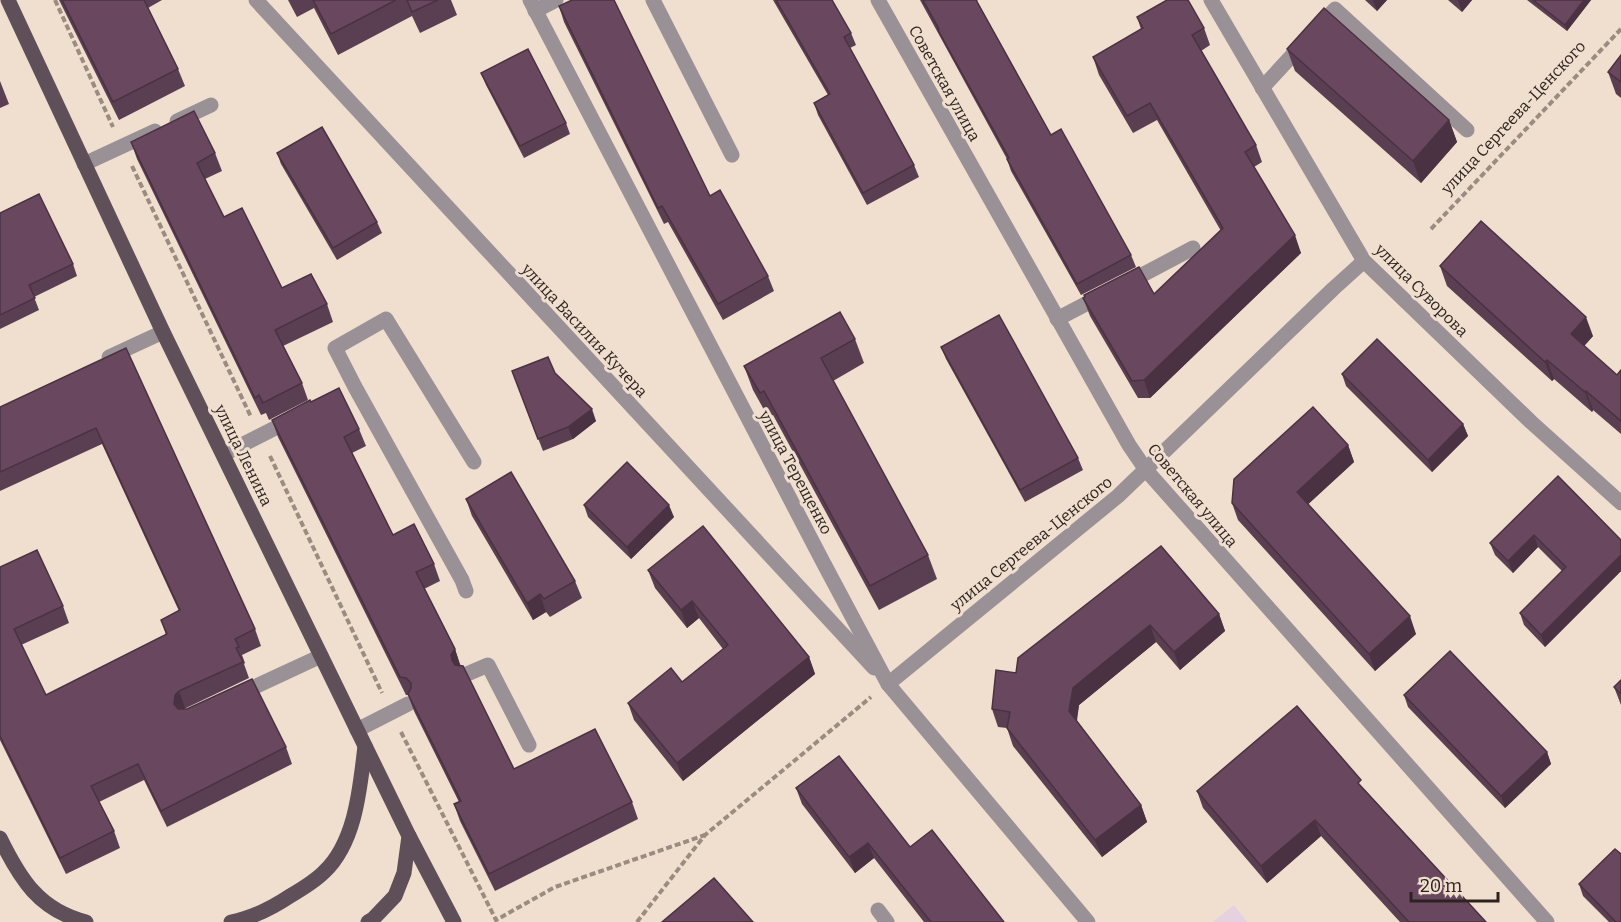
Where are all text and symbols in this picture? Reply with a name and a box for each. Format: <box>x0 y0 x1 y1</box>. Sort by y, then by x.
street label: Советская улица <box>905 22 984 145</box>
street label: улица Сергеева-Ценского <box>1437 37 1589 199</box>
street label: улица Суворова <box>1371 239 1472 341</box>
street label: улица Василия Кучера <box>517 259 652 401</box>
street label: улица Ленина <box>210 400 276 509</box>
street label: улица Терещенко <box>754 406 836 537</box>
street label: Советская улица <box>1144 440 1242 551</box>
street label: улица Сергеева-Ценского <box>946 472 1116 615</box>
scale bar <box>1411 865 1498 903</box>
text: 20 m <box>1420 875 1462 897</box>

